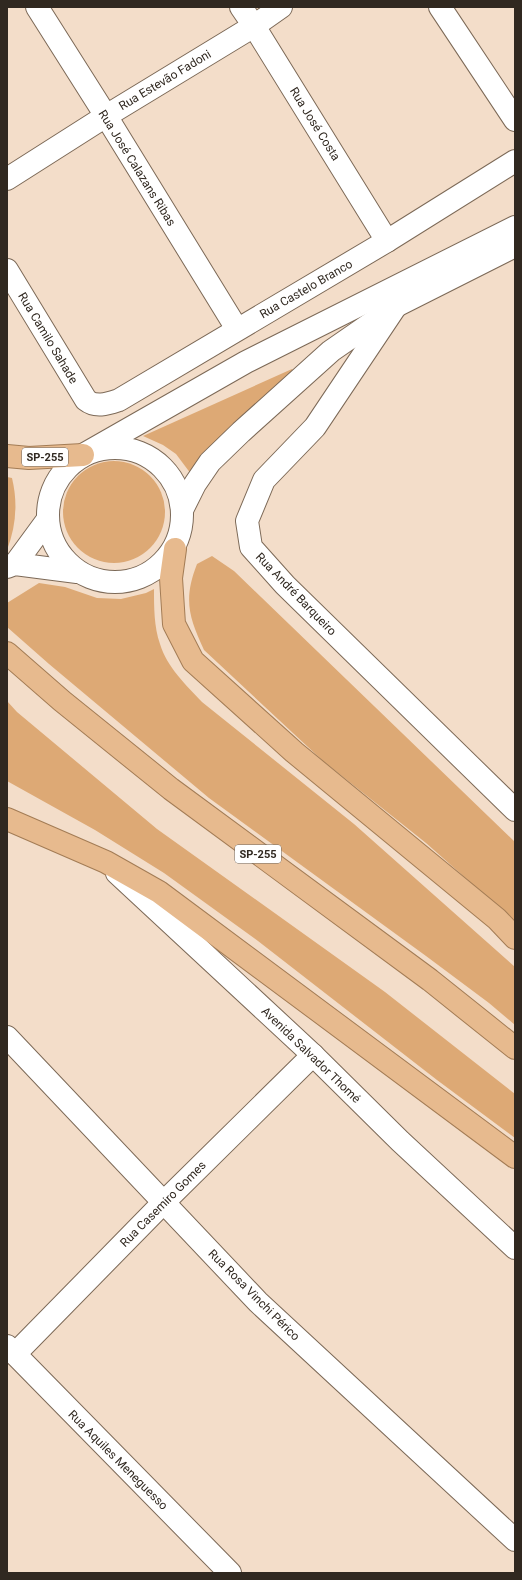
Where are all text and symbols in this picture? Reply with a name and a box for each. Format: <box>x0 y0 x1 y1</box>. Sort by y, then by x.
street label: Rua Estevão Fadoni <box>116 47 214 113</box>
street label: Rua José Costa <box>287 85 343 163</box>
street label: Rua José Calazans Ribas <box>95 107 179 229</box>
street label: Rua Castelo Branco <box>257 257 355 321</box>
street label: Rua Camilo Sahade <box>15 290 81 386</box>
road number: SP-255 <box>22 448 68 466</box>
street label: Rua André Barqueiro <box>253 550 339 638</box>
road number: SP-255 <box>235 845 281 863</box>
street label: Avenida Salvador Thomé <box>259 1004 363 1106</box>
street label: Rua Casemiro Gomes <box>117 1158 209 1250</box>
street label: Rua Rosa Vinchi Périco <box>205 1246 303 1344</box>
street label: Rua Aquiles Meneguesso <box>65 1407 171 1513</box>

